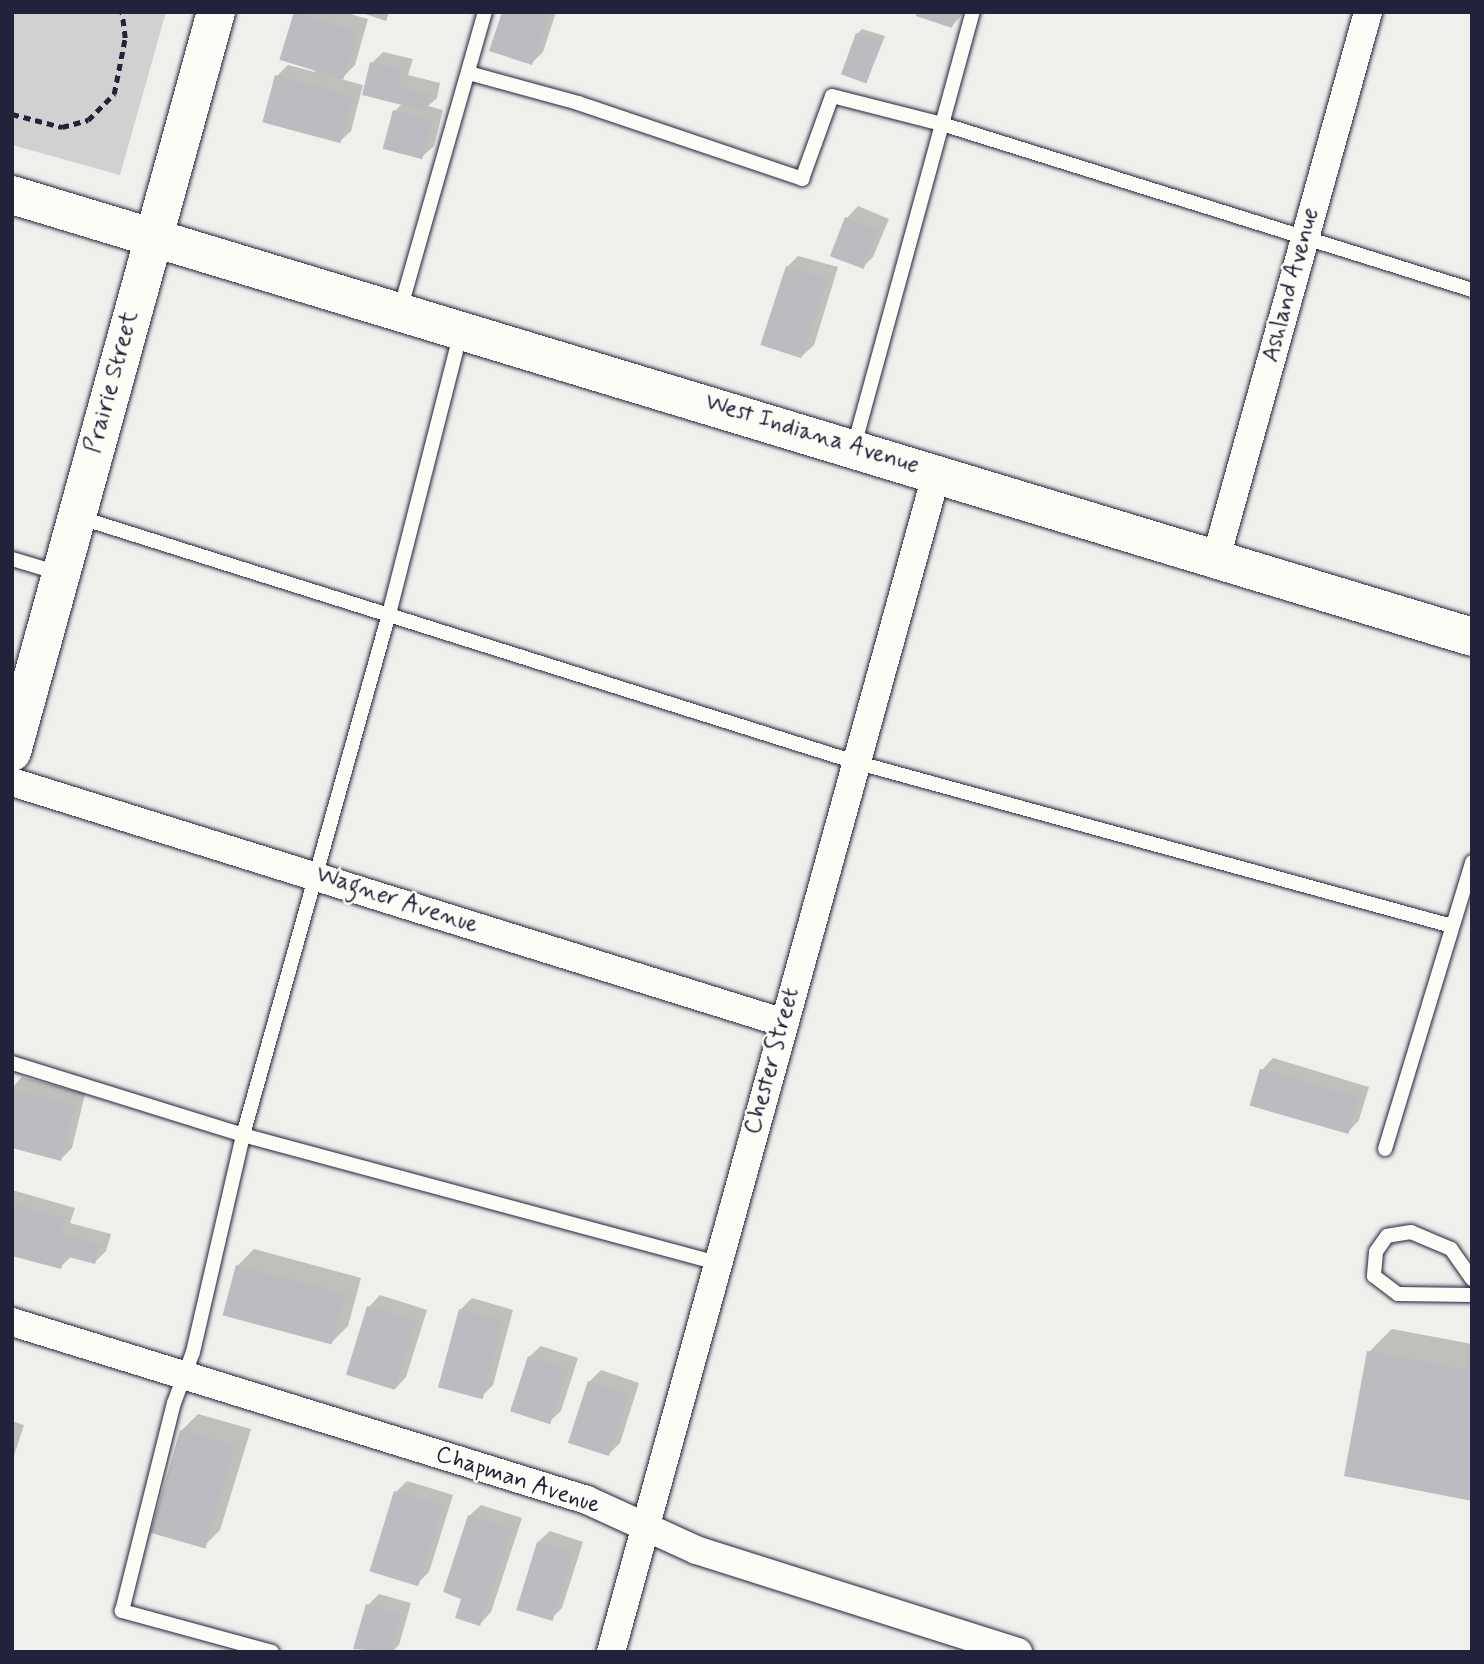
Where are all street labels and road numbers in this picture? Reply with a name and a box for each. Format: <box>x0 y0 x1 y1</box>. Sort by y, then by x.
street label: Ashland Avenue <box>1256 203 1326 367</box>
street label: Prairie Street <box>79 308 145 456</box>
street label: West Indiana Avenue <box>700 387 924 481</box>
street label: Wagner Avenue <box>313 861 481 939</box>
street label: Chester Street <box>738 982 806 1140</box>
street label: Chapman Avenue <box>429 1439 607 1521</box>

